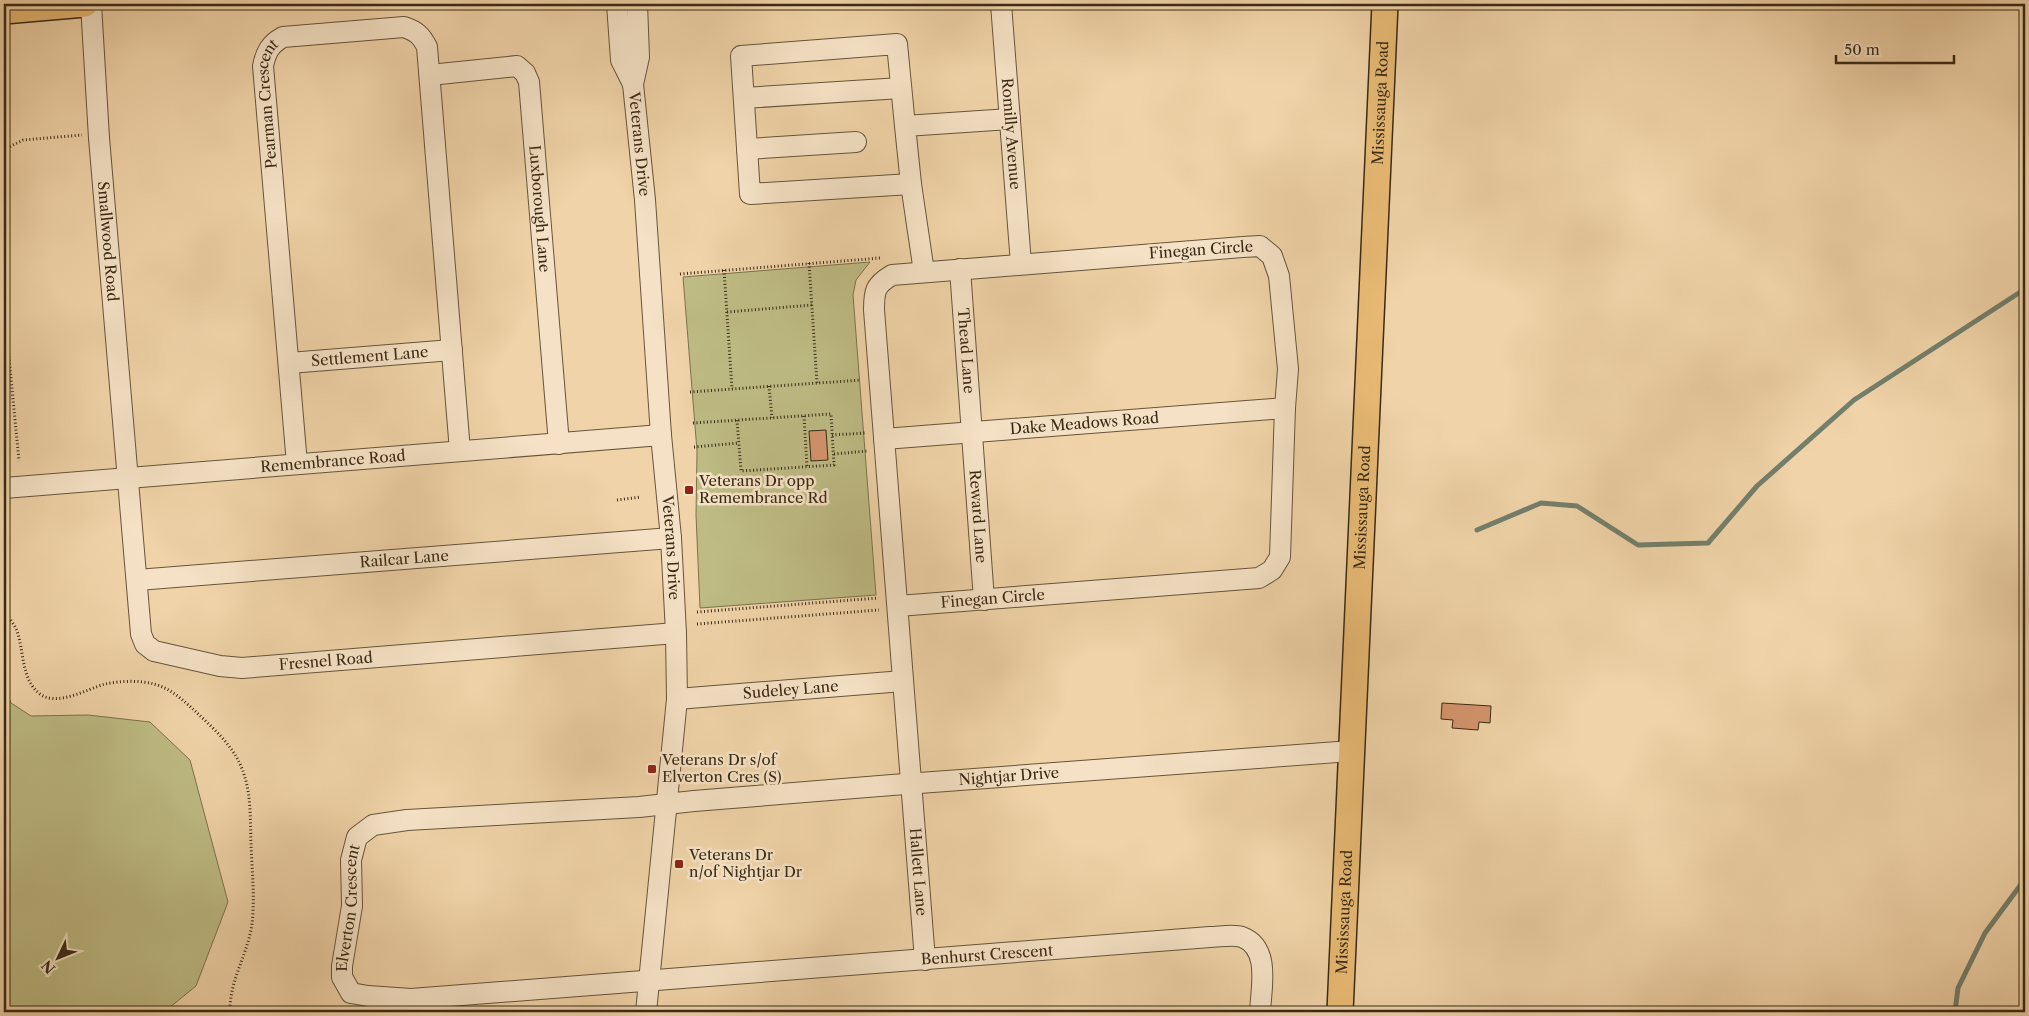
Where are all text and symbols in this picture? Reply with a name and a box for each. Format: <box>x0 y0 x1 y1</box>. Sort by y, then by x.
scale bar <box>1836 32 1954 64</box>
street label: Pearman Crescent <box>253 34 282 169</box>
street label: Mississauga Road <box>1368 40 1392 165</box>
text: 50 m <box>1844 40 1880 59</box>
street label: Romilly Avenue <box>998 77 1025 190</box>
street label: Veterans Drive <box>625 90 655 197</box>
street label: Luxborough Lane <box>525 144 555 273</box>
street label: Smallwood Road <box>94 181 123 302</box>
street label: Finegan Circle <box>1148 236 1254 263</box>
street label: Thead Lane <box>954 307 979 394</box>
street label: Settlement Lane <box>310 342 429 370</box>
street label: Dake Meadows Road <box>1009 408 1160 438</box>
street label: Mississauga Road <box>1350 445 1374 570</box>
street label: Remembrance Road <box>260 446 406 476</box>
street label: Reward Lane <box>966 469 991 564</box>
place label: Veterans Dr opp Remembrance Rd <box>698 471 828 507</box>
marker: Veterans Dr opp Remembrance Rd <box>683 484 695 496</box>
street label: Veterans Drive <box>658 494 684 600</box>
street label: Railcar Lane <box>359 546 449 571</box>
street label: Finegan Circle <box>940 585 1045 612</box>
street label: Fresnel Road <box>278 647 373 674</box>
street label: Sudeley Lane <box>742 676 839 703</box>
place label: Veterans Dr s/of Elverton Cres (S) <box>661 750 781 786</box>
marker: Veterans Dr s/of Elverton Cres (S) <box>646 763 658 775</box>
street label: Nightjar Drive <box>958 763 1060 789</box>
street label: Hallett Lane <box>906 827 931 916</box>
street label: Elverton Crescent <box>332 841 364 972</box>
place label: Veterans Dr n/of Nightjar Dr <box>688 845 803 881</box>
street label: Mississauga Road <box>1332 850 1356 975</box>
marker: Veterans Dr n/of Nightjar Dr <box>673 858 685 870</box>
north arrow <box>32 934 82 984</box>
street label: Benhurst Crescent <box>920 940 1054 969</box>
text: N <box>38 956 59 977</box>

